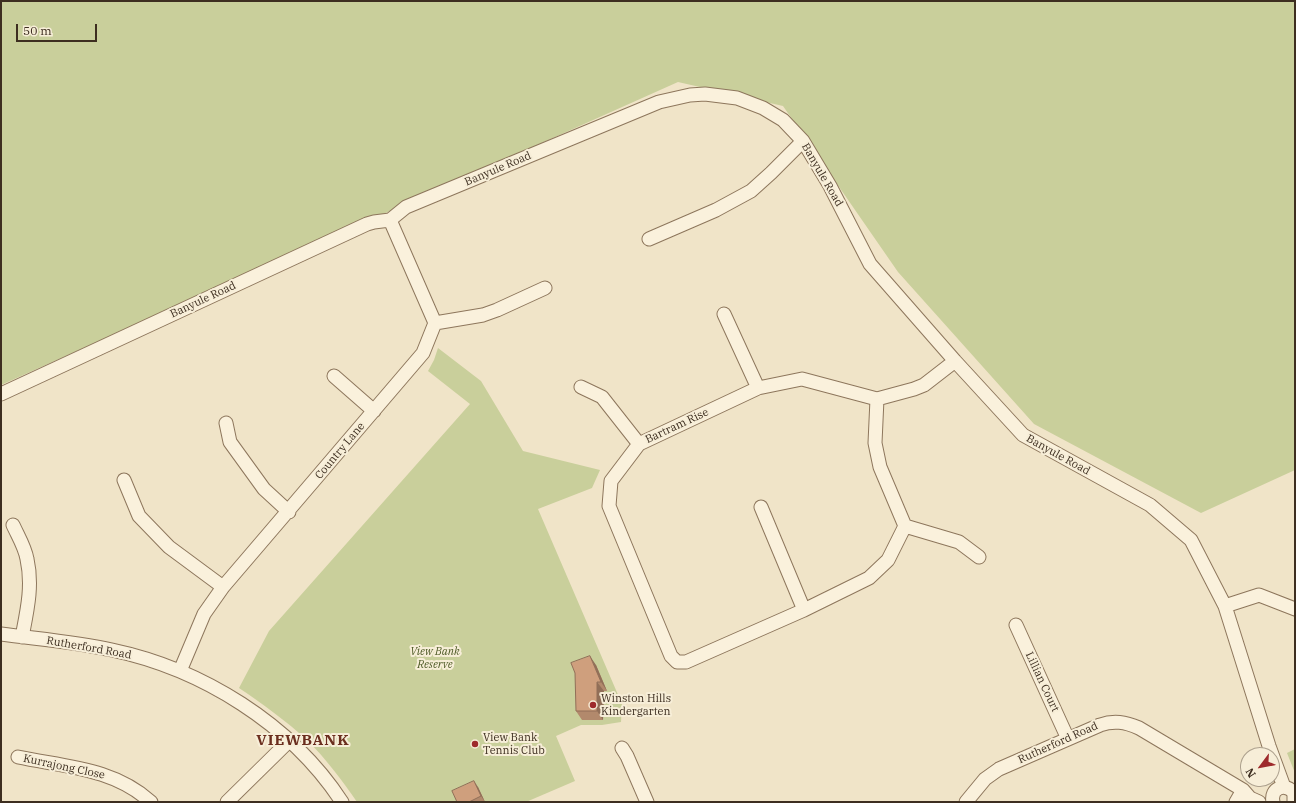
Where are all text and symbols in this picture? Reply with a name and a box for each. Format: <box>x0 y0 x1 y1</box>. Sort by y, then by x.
scale bar <box>18 16 99 42</box>
text: 50 m <box>23 23 52 38</box>
street label: Banyule Road <box>799 141 845 209</box>
street label: Banyule Road <box>463 149 533 189</box>
street label: Banyule Road <box>168 279 238 321</box>
street label: Bartram Rise <box>643 406 711 446</box>
street label: Country Lane <box>312 420 368 482</box>
street label: Banyule Road <box>1024 432 1092 478</box>
street label: Rutherford Road <box>45 634 133 662</box>
park label: View Bank Reserve <box>410 645 460 671</box>
street label: Lillian Court <box>1022 650 1062 714</box>
place label: Winston Hills Kindergarten <box>601 692 671 718</box>
marker: Winston Hills Kindergarten <box>588 700 598 710</box>
street label: Rutherford Road <box>1016 719 1100 767</box>
place label: View Bank Tennis Club <box>483 731 545 757</box>
district label: VIEWBANK <box>256 732 350 750</box>
marker: View Bank Tennis Club <box>470 739 480 749</box>
north arrow <box>1240 747 1280 787</box>
street label: Kurrajong Close <box>22 752 106 782</box>
text: N <box>1242 765 1259 780</box>

